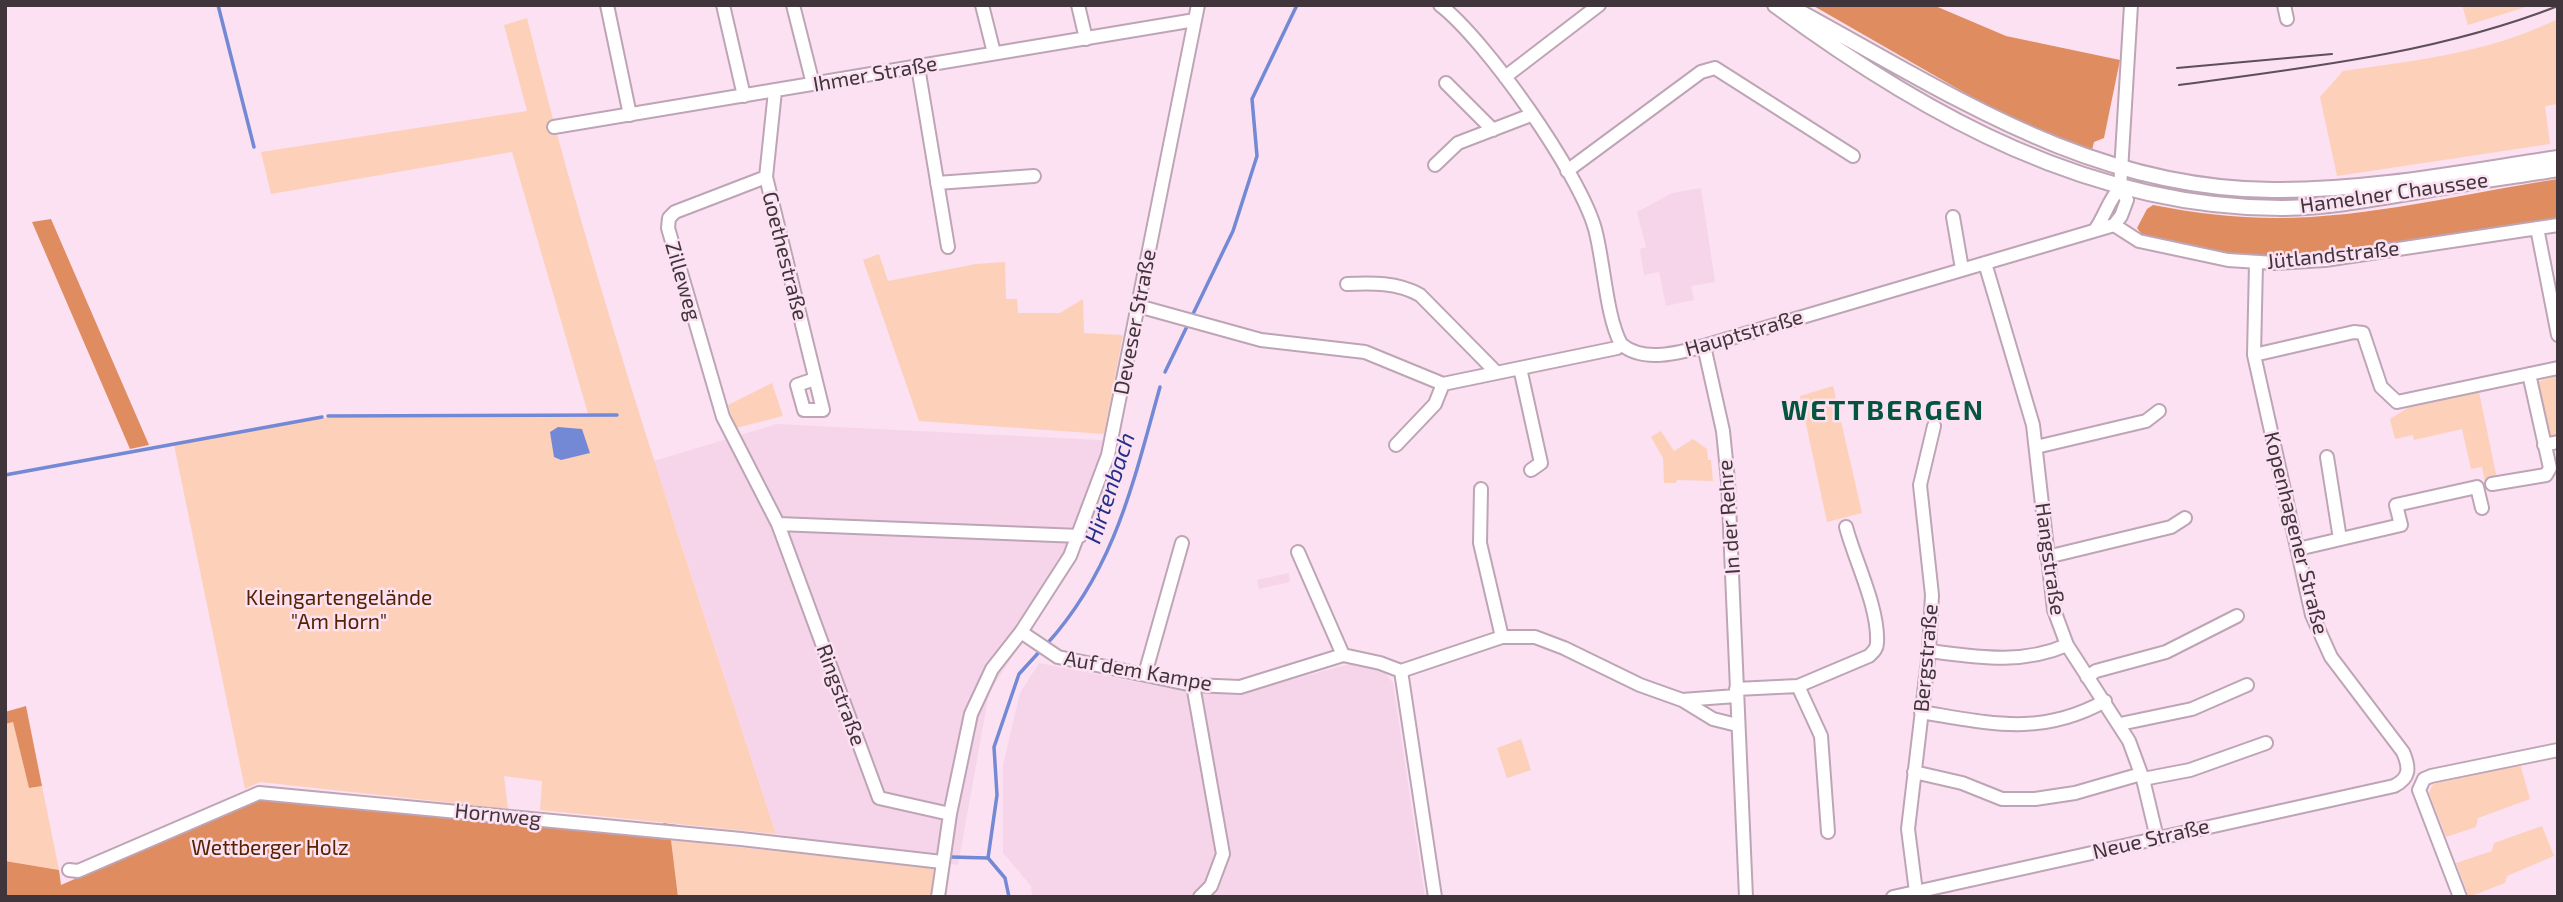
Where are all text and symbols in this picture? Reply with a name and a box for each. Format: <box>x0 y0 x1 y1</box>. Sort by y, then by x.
street label: Ihmer Straße <box>811 51 939 97</box>
street label: Hamelner Chaussee <box>2298 167 2490 219</box>
street label: Goethestraße <box>757 189 813 323</box>
street label: Jütlandstraße <box>2265 236 2401 274</box>
street label: Zilleweg <box>660 239 706 323</box>
street label: Deveser Straße <box>1109 247 1161 397</box>
street label: Hauptstraße <box>1682 304 1806 362</box>
district label: WETTBERGEN <box>1782 394 1984 428</box>
water label: Hirtenbach <box>1079 429 1141 547</box>
street label: Kopenhagener Straße <box>2259 429 2333 637</box>
street label: In der Rehre <box>1712 459 1746 575</box>
street label: Hangstraße <box>2030 501 2070 617</box>
park label: Kleingartengelände "Am Horn" <box>246 585 432 635</box>
street label: Bergstraße <box>1909 603 1943 713</box>
street label: Ringstraße <box>811 641 871 749</box>
street label: Auf dem Kampe <box>1062 646 1214 696</box>
street label: Hornweg <box>454 798 542 832</box>
street label: Neue Straße <box>2090 813 2212 865</box>
park label: Wettberger Holz <box>191 835 349 861</box>

